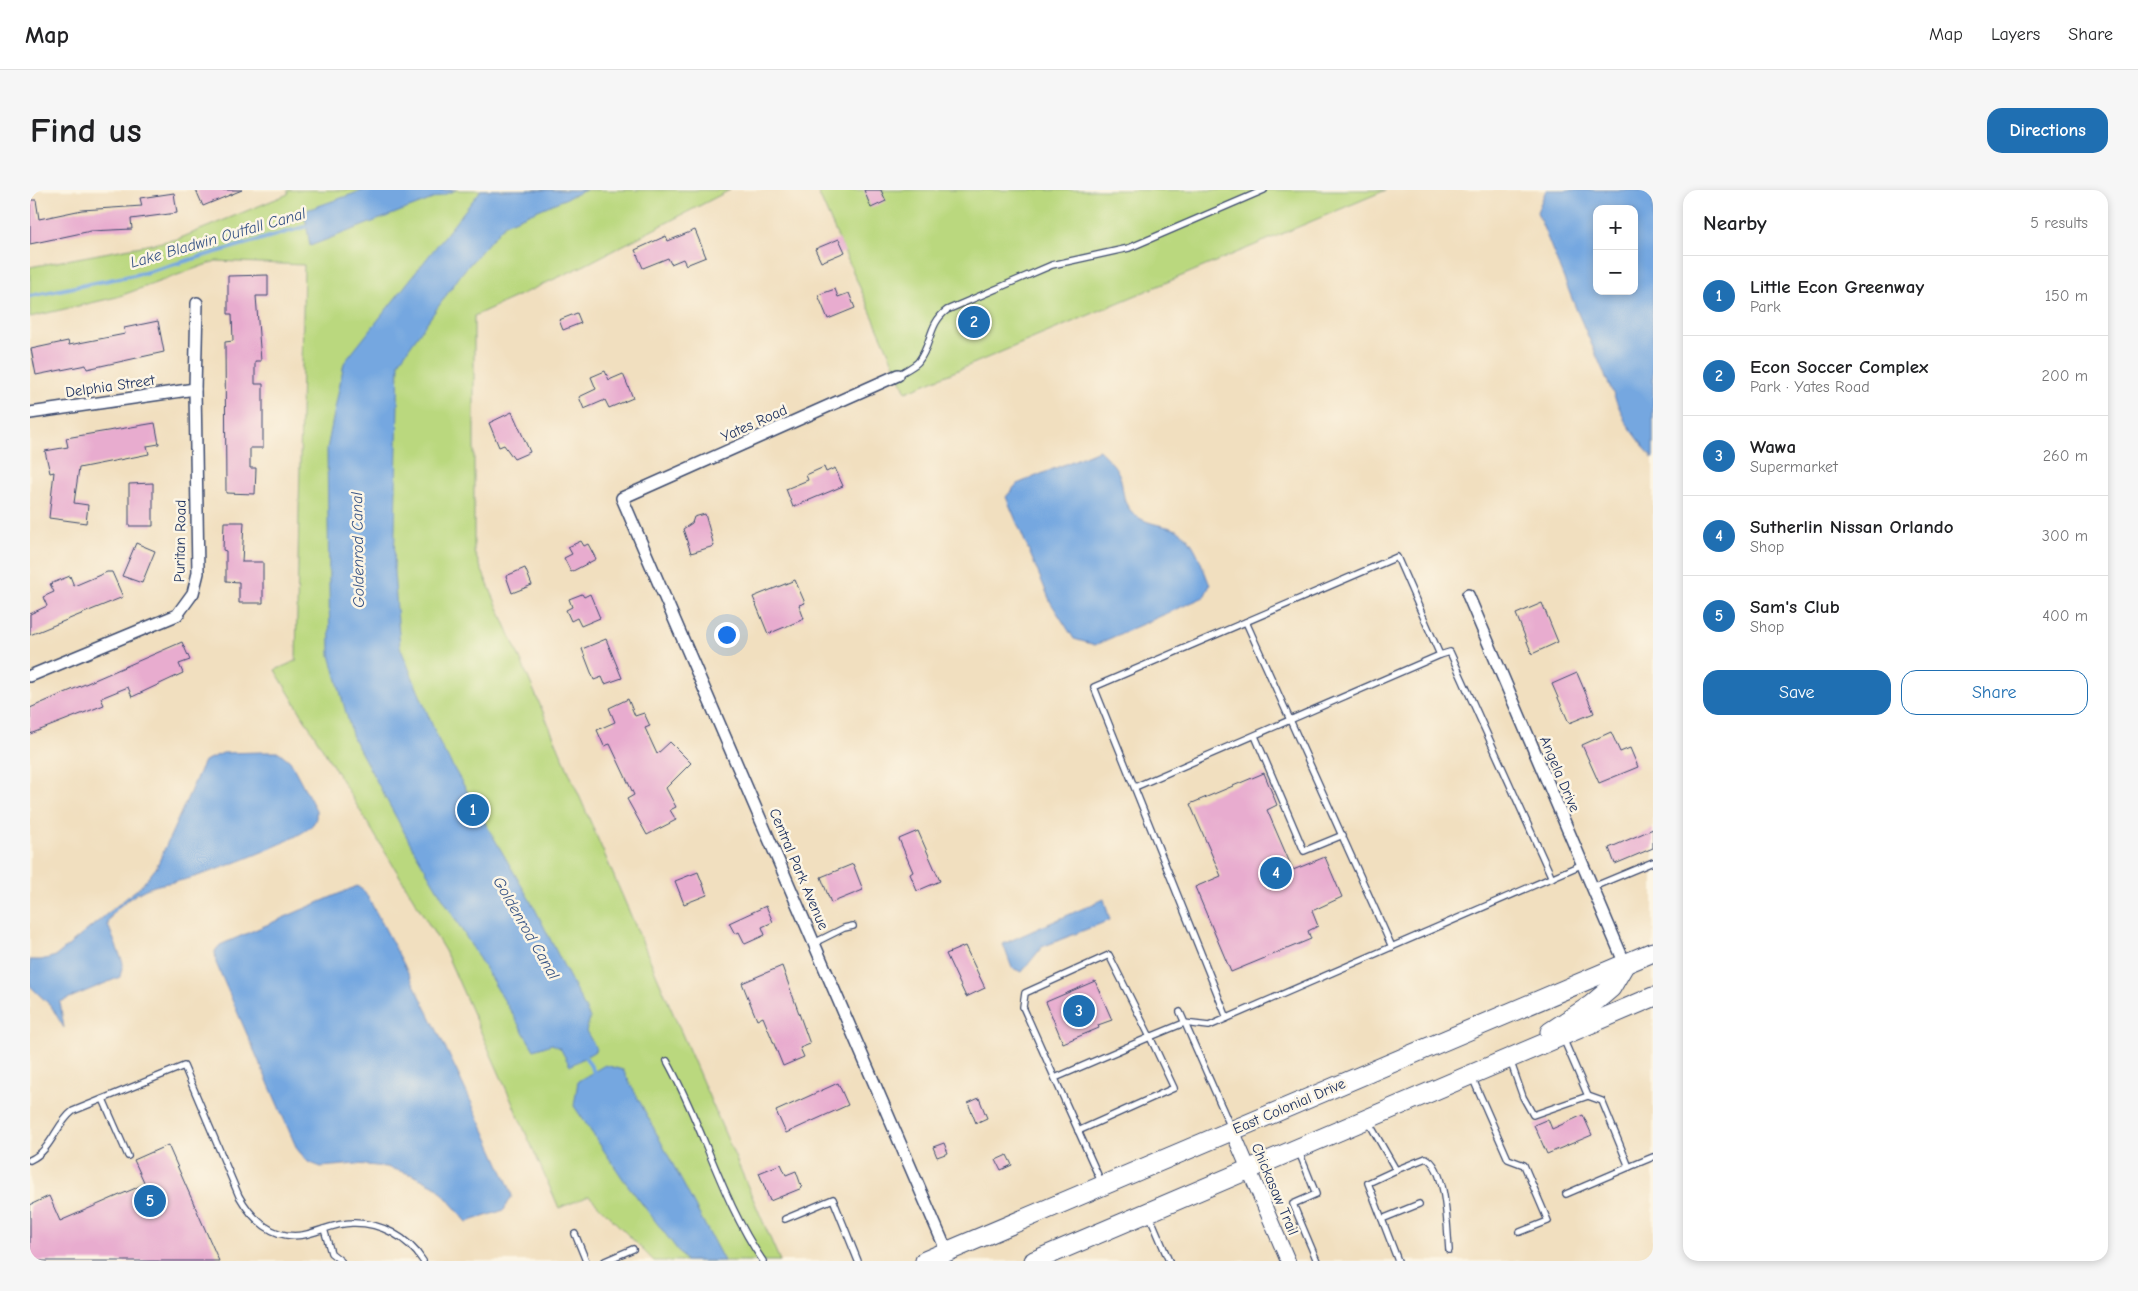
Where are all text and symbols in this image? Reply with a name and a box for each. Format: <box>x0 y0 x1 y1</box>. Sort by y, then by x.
text: Map <box>25 21 69 49</box>
text: Map <box>1929 24 1963 45</box>
text: Layers <box>1991 24 2040 45</box>
text: Share <box>2068 24 2113 45</box>
button: Directions <box>1987 108 2108 153</box>
text: Find us <box>30 110 142 151</box>
water label: Lake Bladwin Outfall Canal <box>128 204 308 272</box>
map controls <box>1593 205 1638 295</box>
button: + <box>1593 205 1638 250</box>
text: Nearby <box>1703 211 1767 235</box>
text: 5 results <box>2030 214 2088 232</box>
button: − <box>1593 250 1638 295</box>
text: Little Econ Greenway <box>1750 276 1924 298</box>
text: 1 <box>1716 287 1722 305</box>
text: 150 m <box>2045 287 2088 305</box>
text: Park <box>1750 298 1781 316</box>
pin: 2 <box>958 303 990 341</box>
text: Econ Soccer Complex <box>1750 356 1928 378</box>
text: 2 <box>1715 367 1723 385</box>
text: 200 m <box>2042 367 2088 385</box>
street label: Delphia Street <box>64 371 156 401</box>
text: Park · Yates Road <box>1750 378 1870 396</box>
street label: Yates Road <box>718 400 790 446</box>
text: Wawa <box>1750 436 1796 458</box>
text: 3 <box>1715 447 1723 465</box>
text: 260 m <box>2043 447 2088 465</box>
text: Supermarket <box>1750 458 1838 476</box>
water label: Goldenrod Canal <box>348 492 368 608</box>
street label: Puritan Road <box>170 499 190 583</box>
text: Sutherlin Nissan Orlando <box>1750 516 1954 538</box>
text: 4 <box>1715 527 1723 545</box>
text: 300 m <box>2042 527 2088 545</box>
text: Shop <box>1750 538 1784 556</box>
text: Sam's Club <box>1750 596 1840 618</box>
text: 5 <box>1715 607 1723 625</box>
text: 400 m <box>2042 607 2088 625</box>
text: Shop <box>1750 618 1784 636</box>
your location <box>714 622 740 648</box>
button: Save <box>1703 670 1891 715</box>
button: Share <box>1901 670 2088 715</box>
street label: Angela Drive <box>1536 733 1584 815</box>
pin: 1 <box>457 791 489 829</box>
street label: Central Park Avenue <box>765 805 833 933</box>
pin: 4 <box>1260 854 1292 892</box>
water label: Goldenrod Canal <box>489 873 563 983</box>
pin: 3 <box>1063 992 1095 1030</box>
street label: East Colonial Drive <box>1230 1074 1349 1138</box>
street label: Chickasaw Trail <box>1247 1140 1303 1238</box>
pin: 5 <box>134 1182 166 1220</box>

